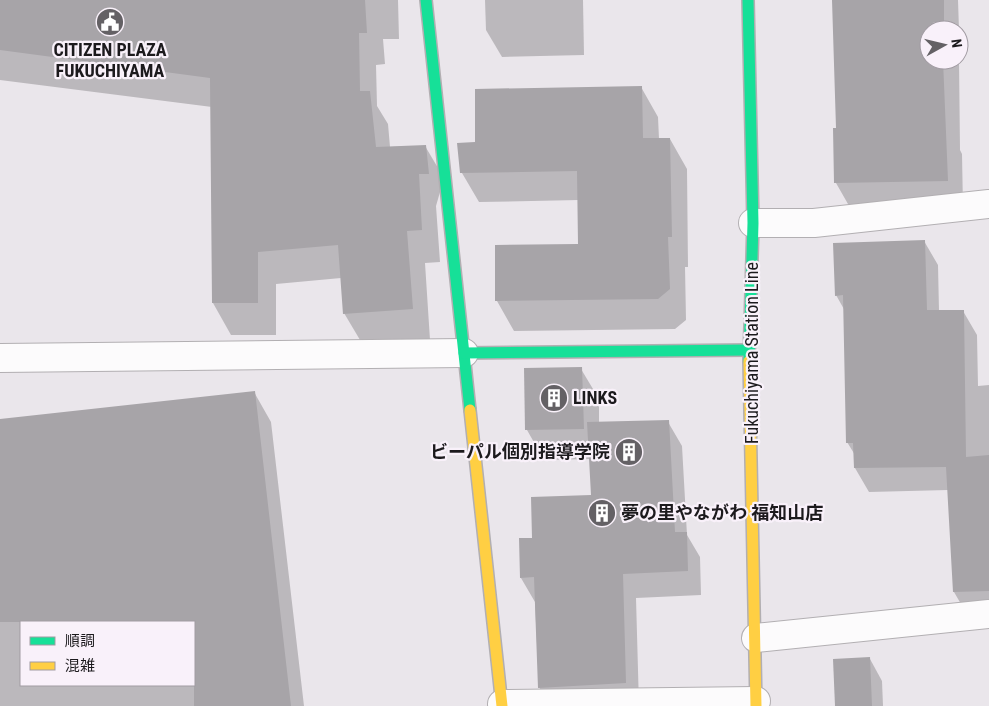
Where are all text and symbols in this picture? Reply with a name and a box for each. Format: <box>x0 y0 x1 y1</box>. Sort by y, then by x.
public building icon: CITIZEN PLAZA FUKUCHIYAMA <box>95 7 125 37</box>
north arrow <box>919 20 969 70</box>
text: N <box>948 38 965 49</box>
place label: CITIZEN PLAZA FUKUCHIYAMA <box>53 39 167 81</box>
street label: Fukuchiyama Station Line <box>741 262 762 444</box>
building icon: LINKS <box>539 383 569 413</box>
place label: LINKS <box>573 387 617 408</box>
building icon: ビーパル個別指導学院 <box>614 437 644 467</box>
place label: ビーパル個別指導学院 <box>430 441 610 462</box>
building icon: 夢の里やながわ 福知山店 <box>587 498 617 528</box>
place label: 夢の里やながわ 福知山店 <box>621 502 823 523</box>
legend <box>20 621 195 686</box>
text: 順調 <box>65 632 95 650</box>
text: 混雑 <box>65 657 95 675</box>

